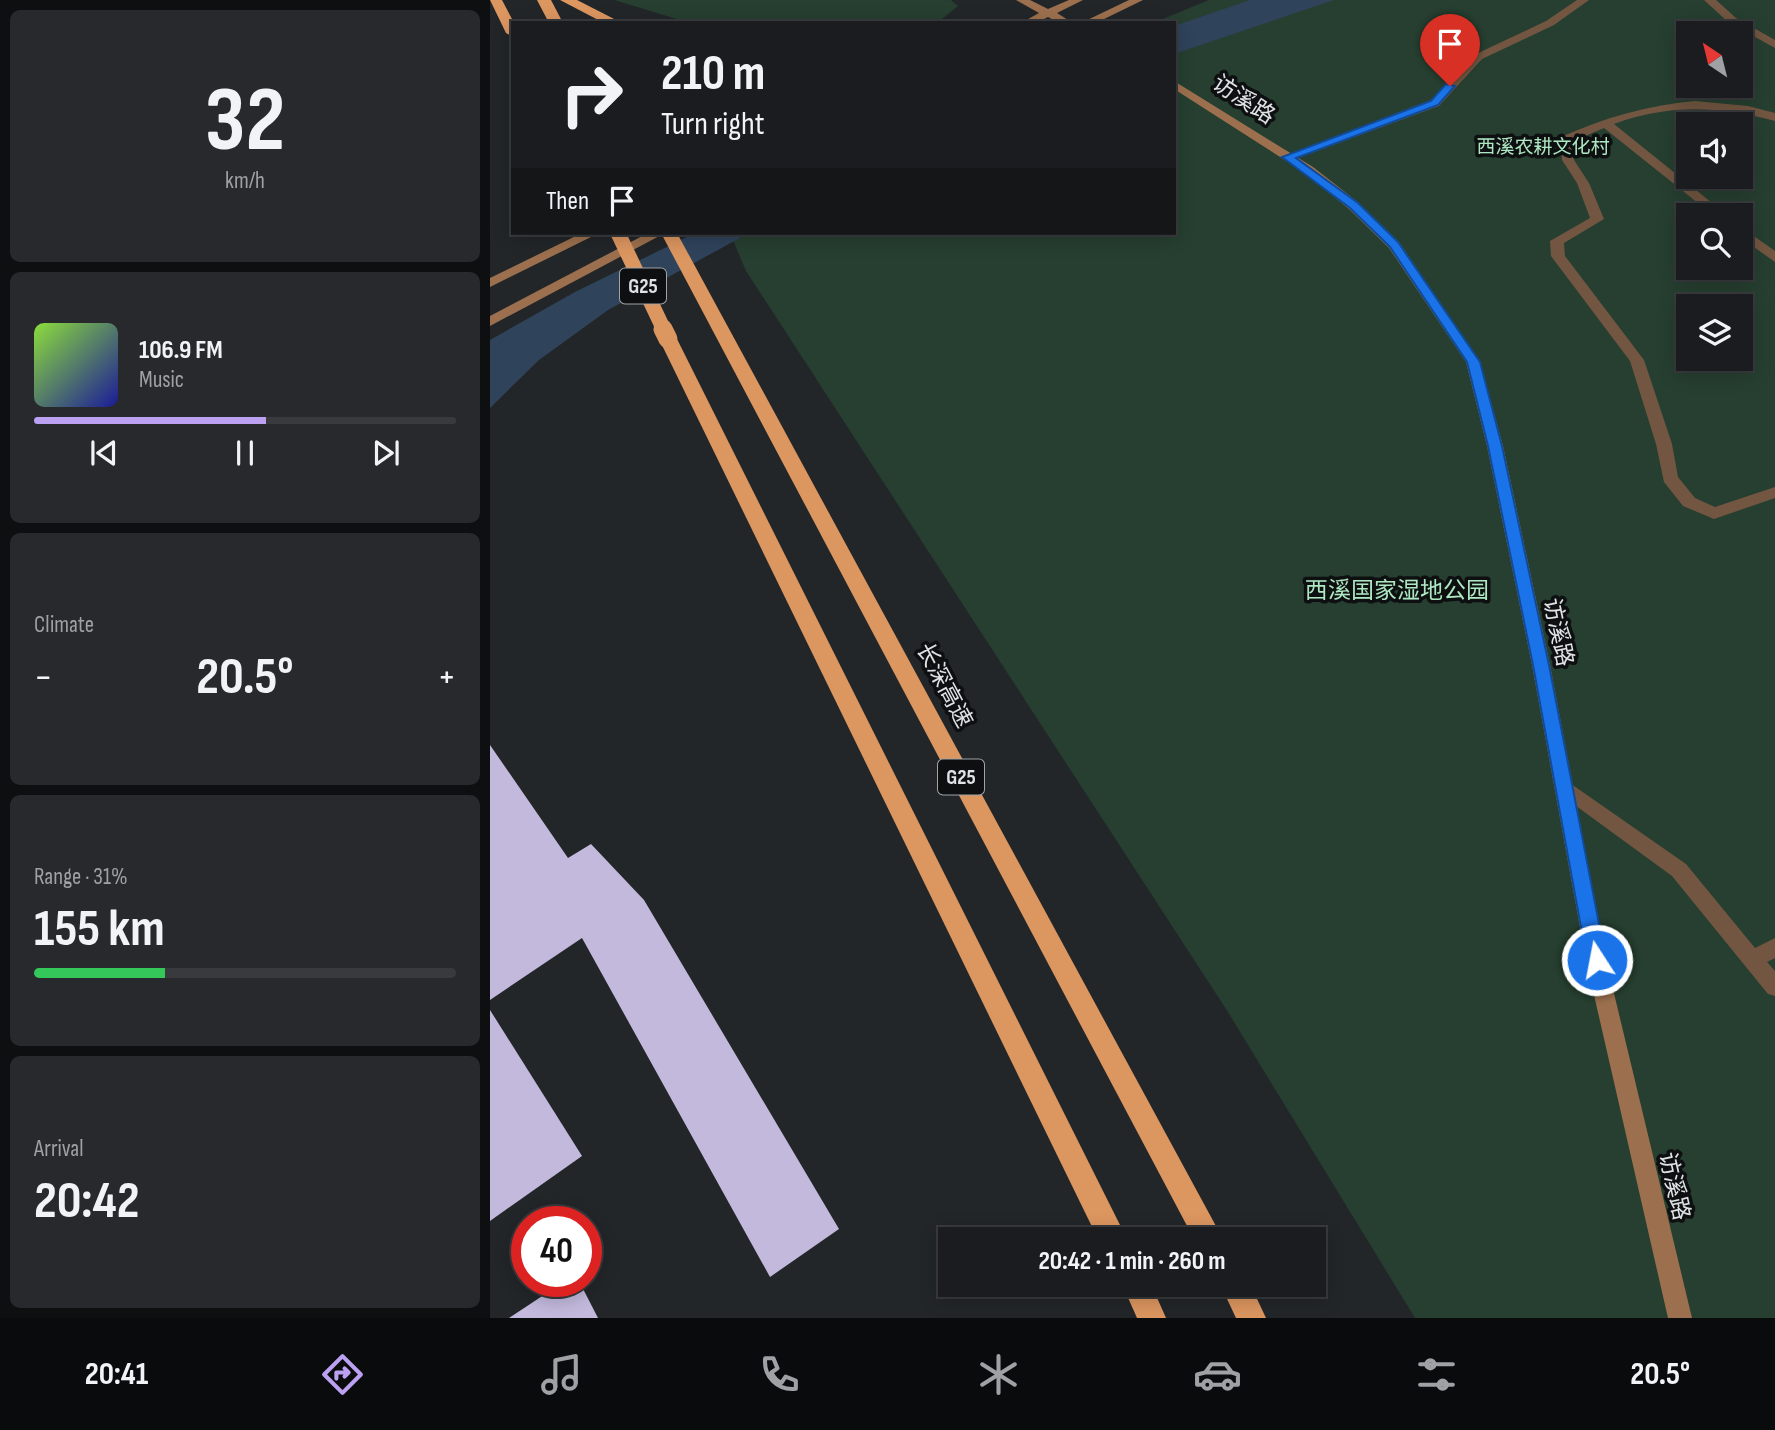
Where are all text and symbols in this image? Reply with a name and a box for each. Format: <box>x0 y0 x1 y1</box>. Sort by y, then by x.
pin <box>1420 14 1480 86</box>
north arrow <box>1676 21 1754 98</box>
map controls <box>1676 21 1753 371</box>
icon: arrive <box>1431 25 1469 63</box>
text: 210 m <box>661 45 765 104</box>
icon: right <box>546 49 637 140</box>
text: 32 <box>205 67 285 176</box>
street label: 访溪路 <box>1207 69 1280 130</box>
text: Turn right <box>661 105 765 144</box>
button: sound <box>1676 112 1753 189</box>
park label: 西溪农耕文化村 <box>1476 136 1610 159</box>
text: km/h <box>225 167 265 195</box>
icon: arrive <box>603 182 641 220</box>
text: Then <box>546 186 589 217</box>
button: search <box>1676 203 1753 280</box>
road number: G25 <box>620 268 666 304</box>
button: layers <box>1676 294 1753 371</box>
text: 106.9 FM <box>139 335 223 366</box>
text: Music <box>139 366 184 394</box>
icon: previous <box>85 434 123 472</box>
icon: pause <box>226 434 264 472</box>
icon: next <box>367 434 405 472</box>
park label: 西溪国家湿地公园 <box>1305 577 1489 605</box>
street label: 访溪路 <box>1537 596 1579 669</box>
text: Climate <box>34 611 94 639</box>
street label: 长深高速 <box>910 638 978 733</box>
text: 20.5° <box>196 646 294 709</box>
text: − <box>34 655 53 700</box>
text: + <box>437 655 456 700</box>
road number: G25 <box>938 760 984 794</box>
text: Range · 31% <box>34 863 128 891</box>
text: 155 km <box>34 898 165 961</box>
position arrow <box>1560 923 1634 997</box>
text: Arrival <box>34 1135 83 1163</box>
street label: 访溪路 <box>1653 1149 1695 1223</box>
text: 20:42 <box>34 1170 140 1233</box>
speed limit sign: 40 <box>511 1206 602 1297</box>
text: 20:42 · 1 min · 260 m <box>1038 1246 1226 1277</box>
icon: directions <box>318 1350 367 1399</box>
icon: music <box>537 1350 586 1399</box>
icon: phone <box>755 1350 804 1399</box>
icon: climate <box>974 1350 1023 1399</box>
icon: car <box>1193 1350 1242 1399</box>
icon: filters <box>1412 1350 1461 1399</box>
text: 20:41 <box>85 1355 148 1394</box>
text: 20.5° <box>1630 1355 1690 1394</box>

